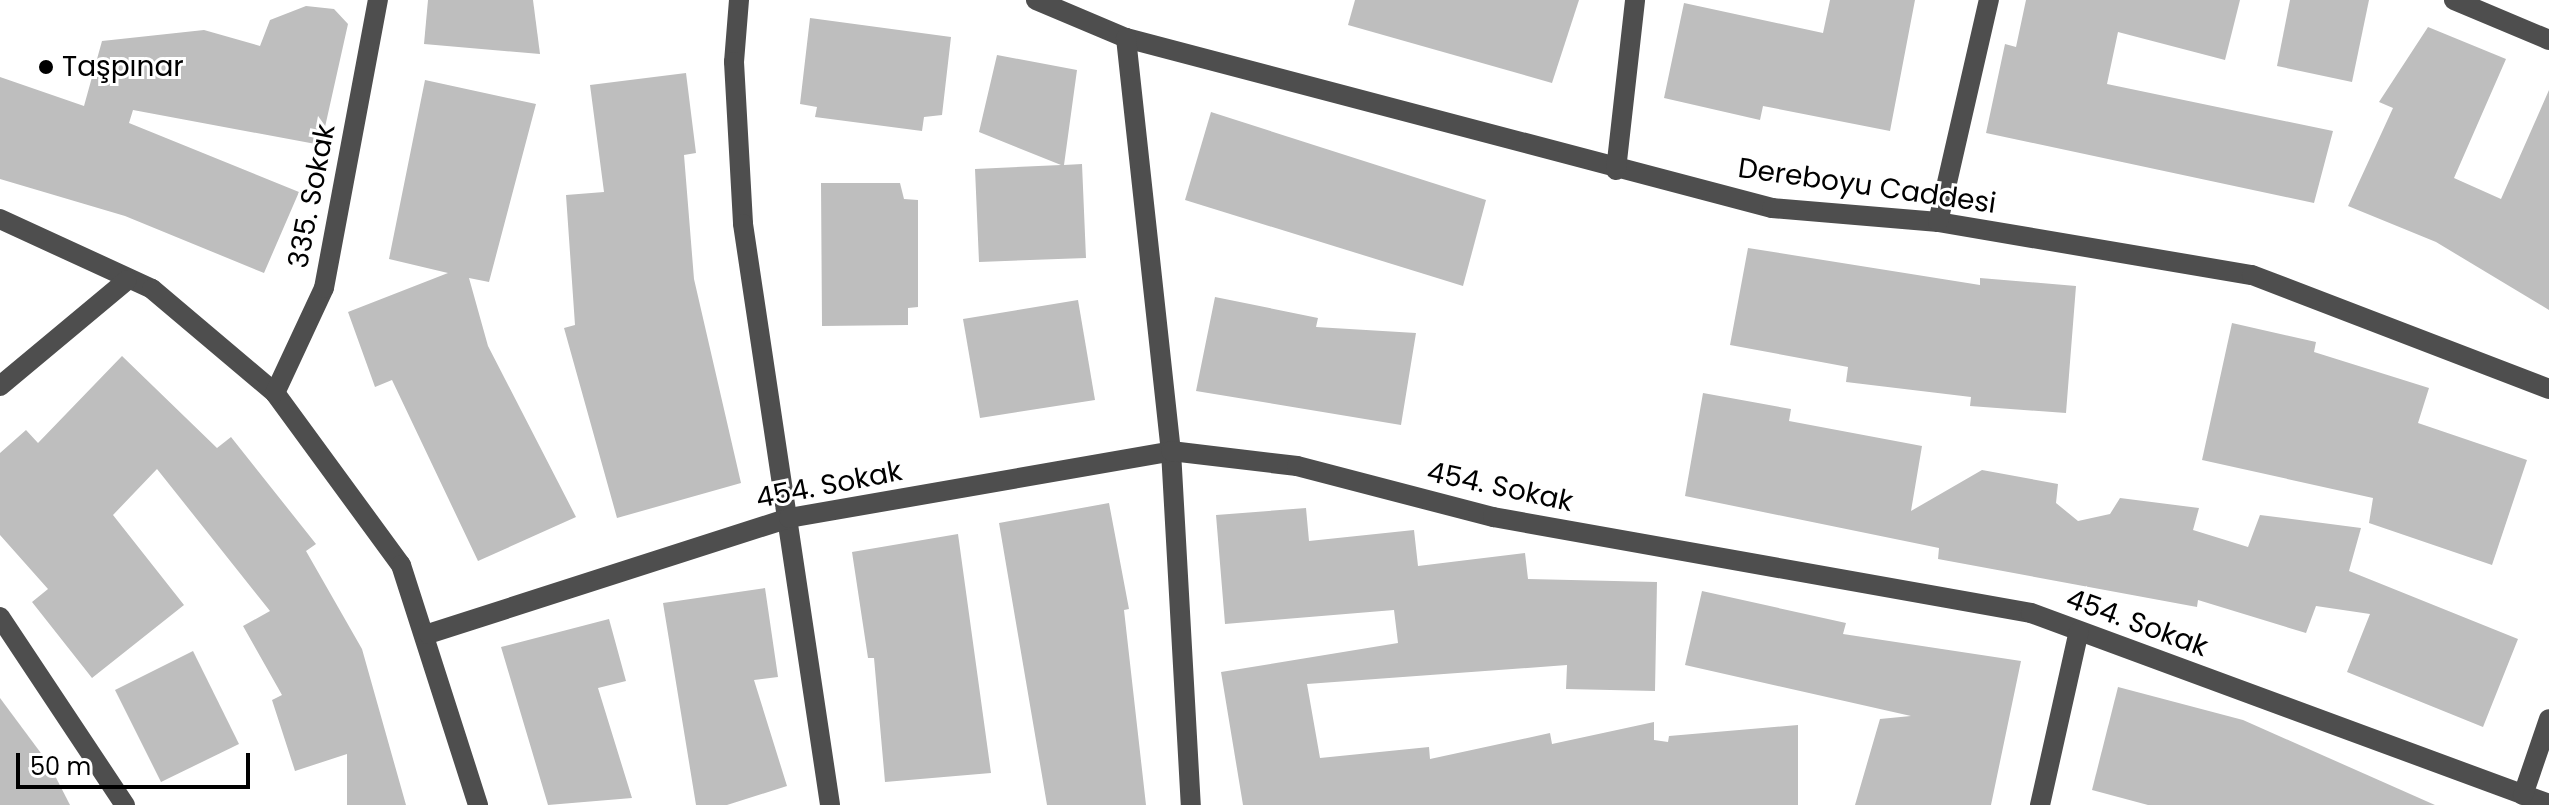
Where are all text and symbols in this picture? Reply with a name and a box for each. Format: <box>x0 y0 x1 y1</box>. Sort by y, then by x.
place label: Taşpınar <box>62 50 184 84</box>
marker: Taşpınar <box>37 58 55 76</box>
street label: 335. Sokak <box>282 121 342 271</box>
street label: Dereboyu Caddesi <box>1736 151 1998 221</box>
street label: 454. Sokak <box>753 454 905 516</box>
street label: 454. Sokak <box>1424 455 1576 519</box>
street label: 454. Sokak <box>2062 582 2212 664</box>
scale bar <box>20 737 254 787</box>
text: 50 m <box>30 750 91 783</box>

